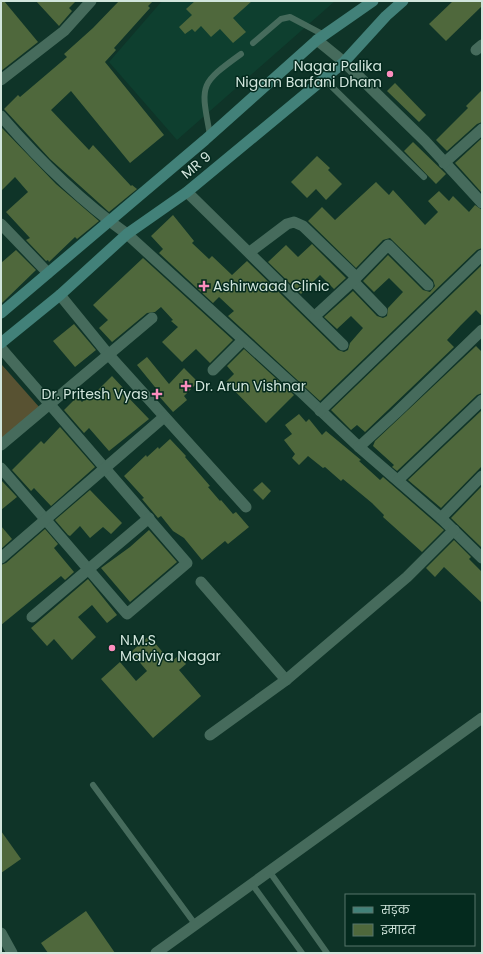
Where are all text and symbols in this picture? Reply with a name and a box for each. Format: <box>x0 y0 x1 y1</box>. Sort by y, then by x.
place label: Nagar Palika Nigam Barfani Dham <box>235 56 382 92</box>
marker: Nagar Palika Nigam Barfani Dham <box>385 69 395 79</box>
street label: MR 9 <box>177 147 215 183</box>
place label: Ashirwaad Clinic <box>213 276 330 296</box>
marker: Ashirwaad Clinic <box>198 280 210 292</box>
place label: Dr. Arun Vishnar <box>195 376 306 396</box>
marker: Dr. Arun Vishnar <box>180 380 192 392</box>
place label: Dr. Pritesh Vyas <box>42 384 148 404</box>
marker: Dr. Pritesh Vyas <box>151 388 163 400</box>
place label: N.M.S Malviya Nagar <box>120 630 221 666</box>
marker: N.M.S Malviya Nagar <box>107 643 117 653</box>
legend <box>345 894 475 946</box>
text: सड़क <box>380 901 411 918</box>
text: इमारत <box>380 921 416 938</box>

